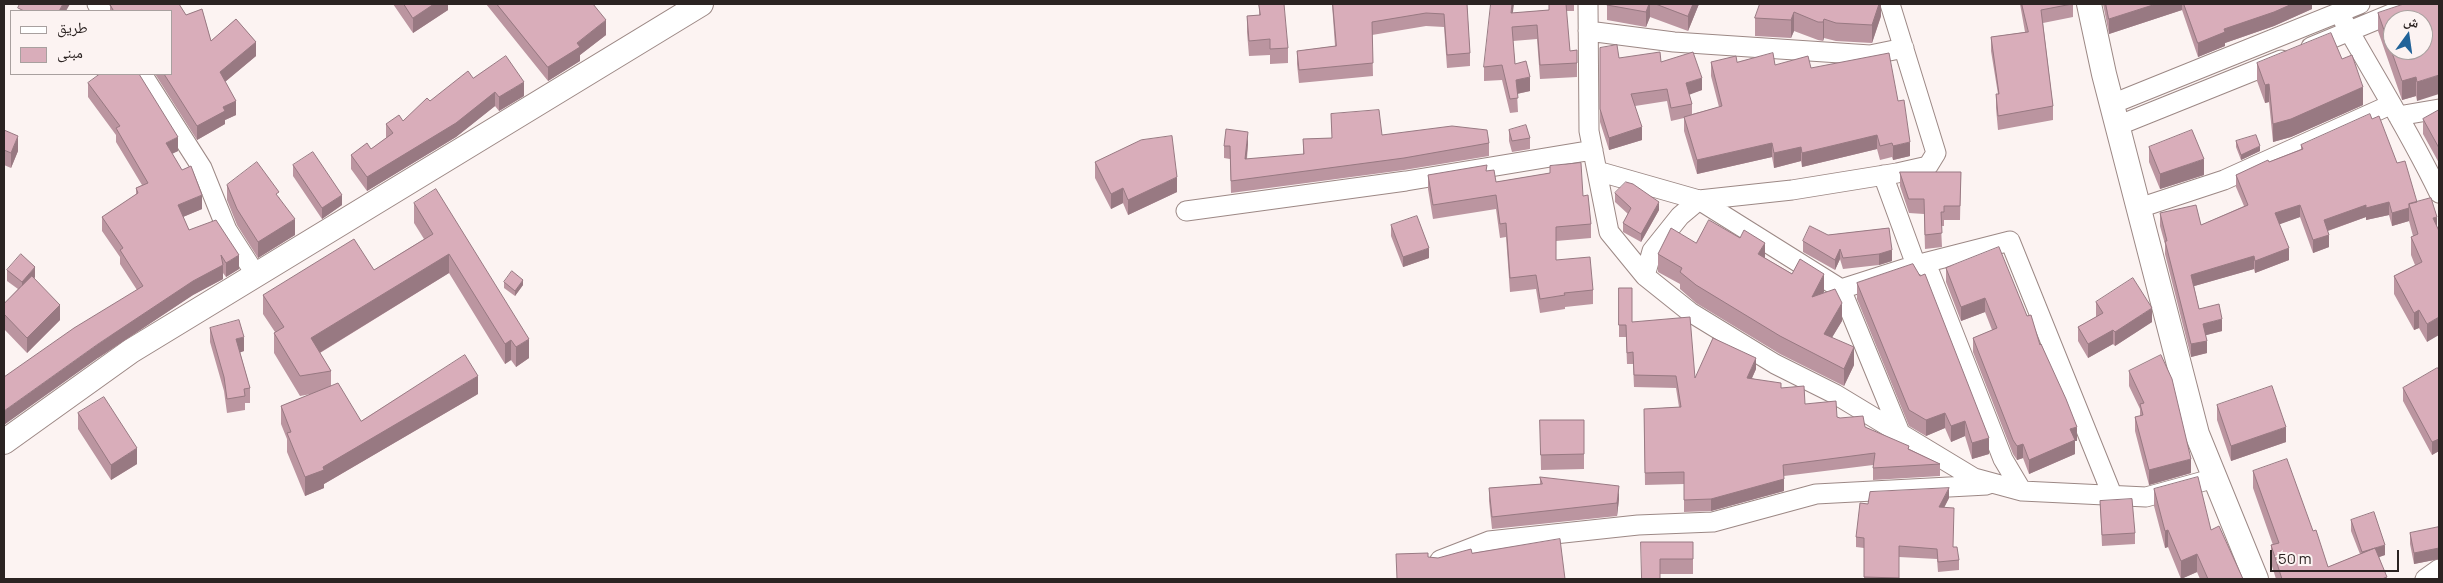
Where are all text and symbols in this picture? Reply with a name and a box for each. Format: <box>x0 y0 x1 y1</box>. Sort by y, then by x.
legend <box>10 10 172 75</box>
north arrow <box>2383 10 2433 60</box>
text: ش <box>2402 10 2421 32</box>
text: طريق <box>57 17 88 38</box>
text: مبنى <box>57 42 83 63</box>
scale bar <box>2273 540 2402 572</box>
text: 50 m <box>2278 548 2312 569</box>

